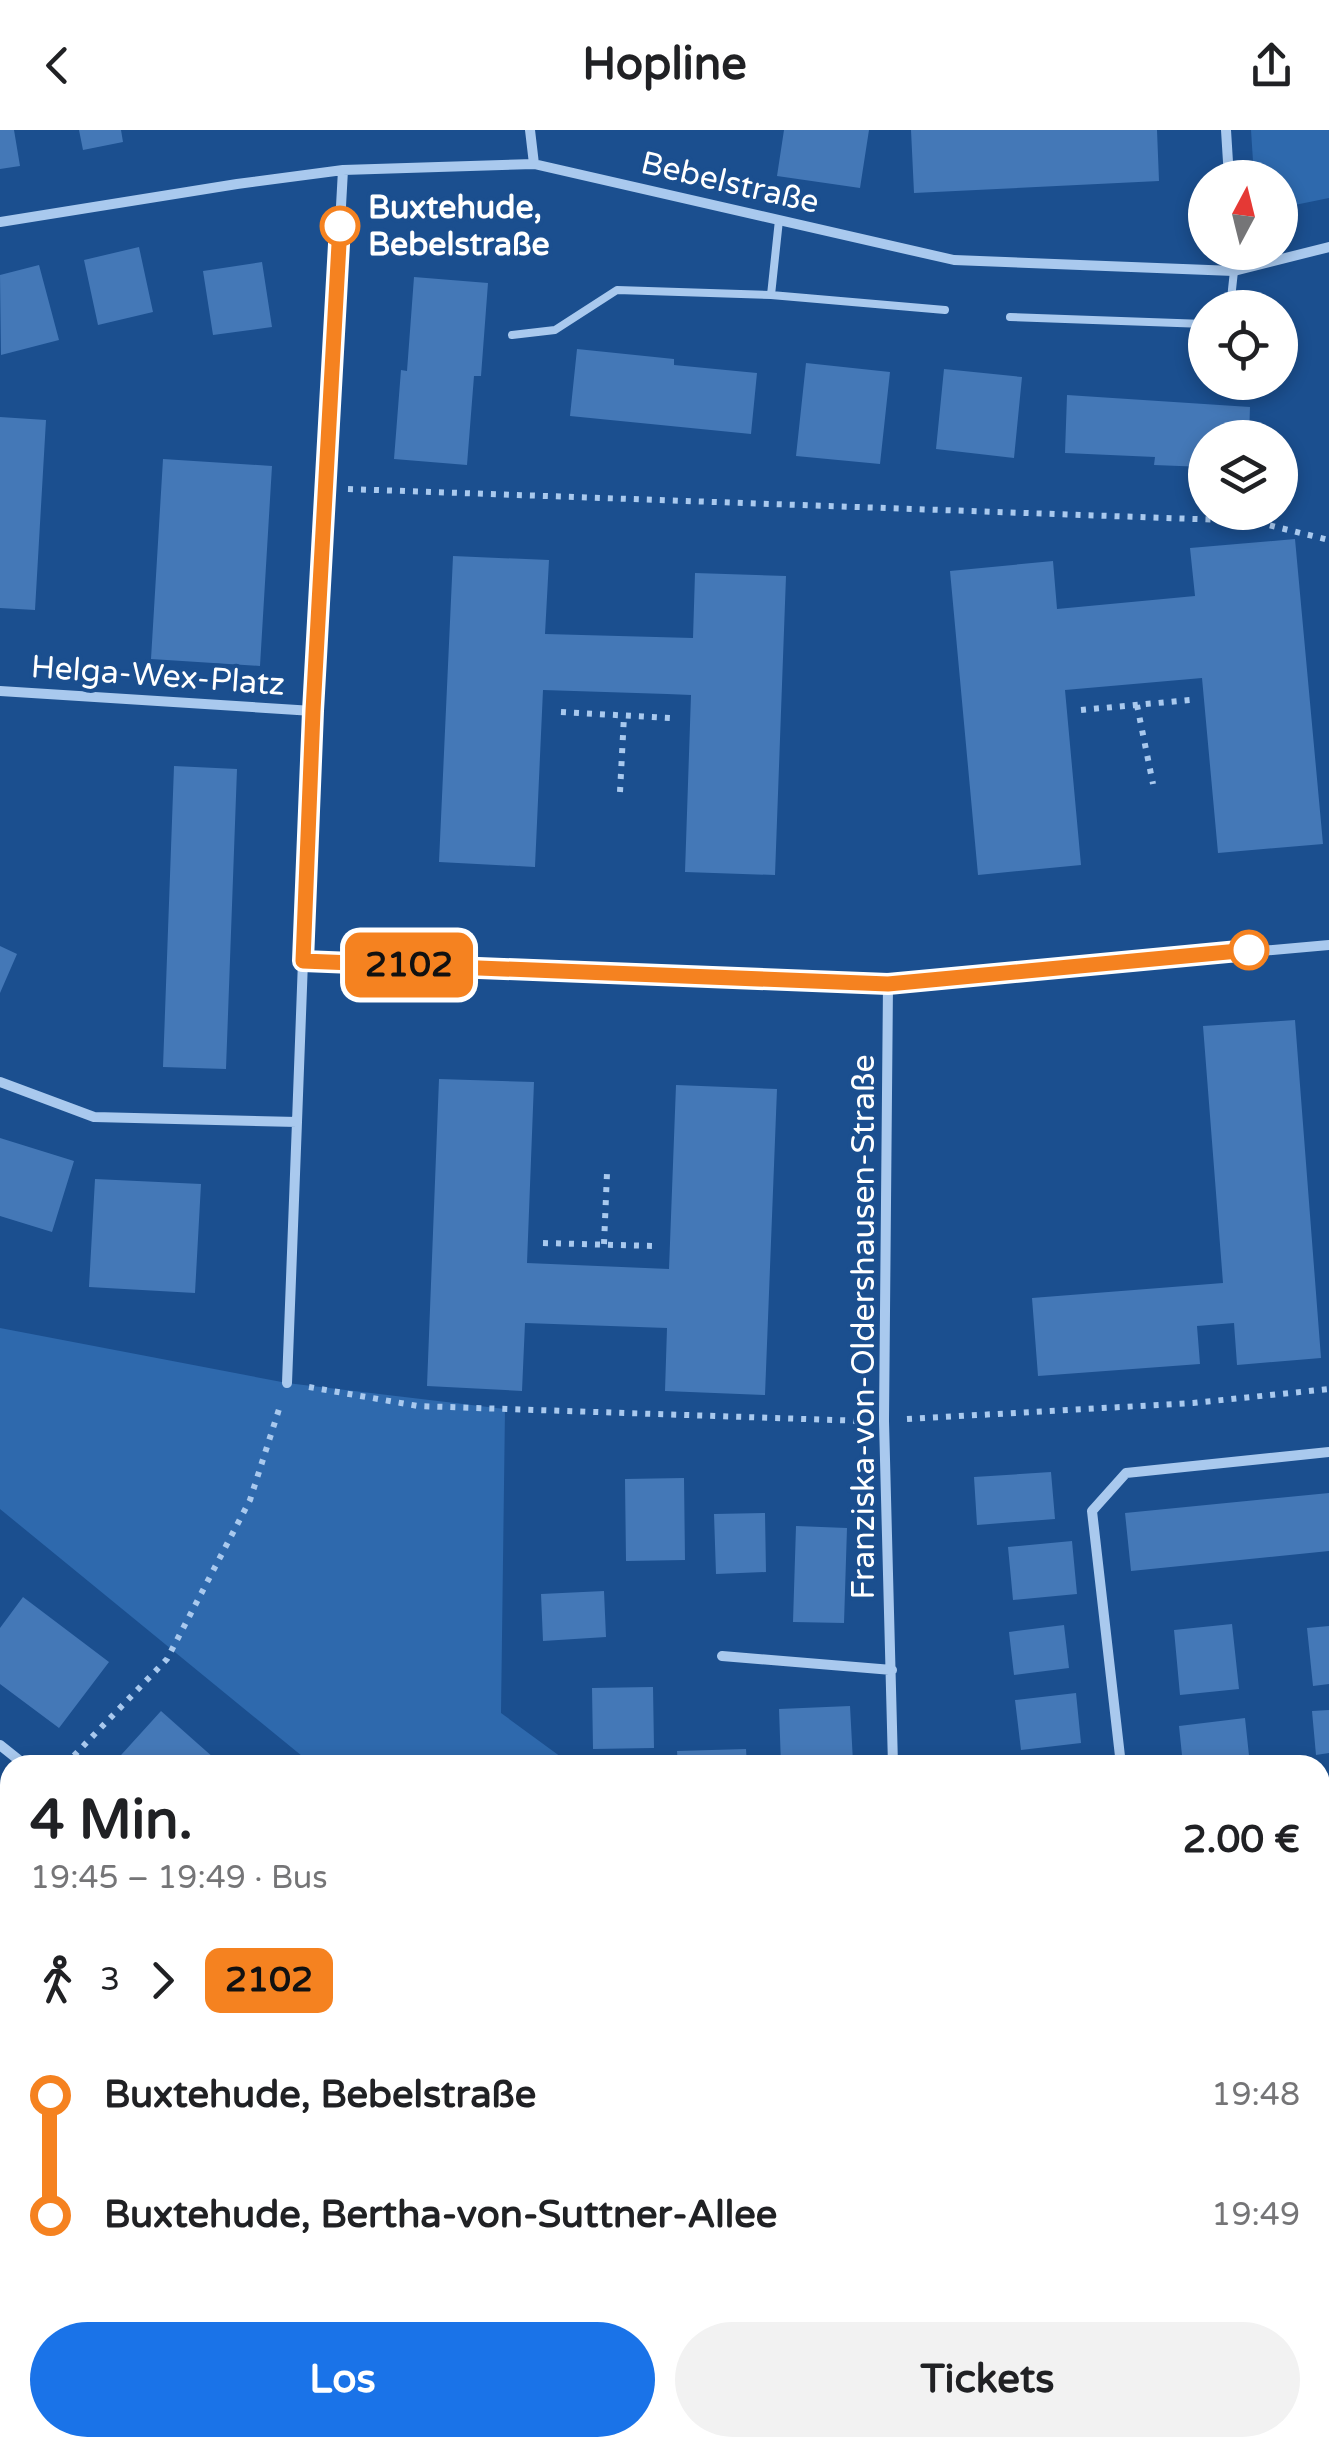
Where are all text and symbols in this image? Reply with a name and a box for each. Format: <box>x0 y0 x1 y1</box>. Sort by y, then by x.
icon: back <box>30 38 85 93</box>
text: Hopline <box>582 38 747 92</box>
icon: share <box>1244 38 1299 93</box>
street label: Bebelstraße <box>637 144 823 222</box>
north arrow <box>1188 160 1298 270</box>
map controls <box>1188 160 1298 530</box>
place label: Buxtehude, Bebelstraße <box>368 189 550 264</box>
marker: Buxtehude, Bebelstraße <box>321 207 359 245</box>
button: locate <box>1188 290 1298 400</box>
button: layers <box>1188 420 1298 530</box>
street label: Helga-Wex-Platz <box>30 648 286 704</box>
unlabelled marker <box>1230 931 1268 969</box>
line badge: 2102 <box>339 932 479 998</box>
text: 2102 <box>365 944 453 986</box>
street label: Franziska-von-Oldershausen-Straße <box>845 1054 883 1600</box>
text: 4 Min. <box>30 1788 193 1854</box>
text: 2.00 € <box>1183 1817 1300 1863</box>
text: 19:45 – 19:49 · Bus <box>30 1859 328 1897</box>
icon: walk <box>30 1953 85 2008</box>
icon: forward <box>135 1953 190 2008</box>
text: 2102 <box>225 1959 313 2001</box>
text: 3 <box>100 1961 120 1999</box>
text: Buxtehude, Bebelstraße <box>104 2072 536 2118</box>
text: 19:48 <box>1211 2076 1300 2114</box>
text: Buxtehude, Bertha-von-Suttner-Allee <box>104 2192 777 2238</box>
text: 19:49 <box>1211 2196 1300 2234</box>
button: Los <box>30 2322 655 2437</box>
button: Tickets <box>675 2322 1300 2437</box>

